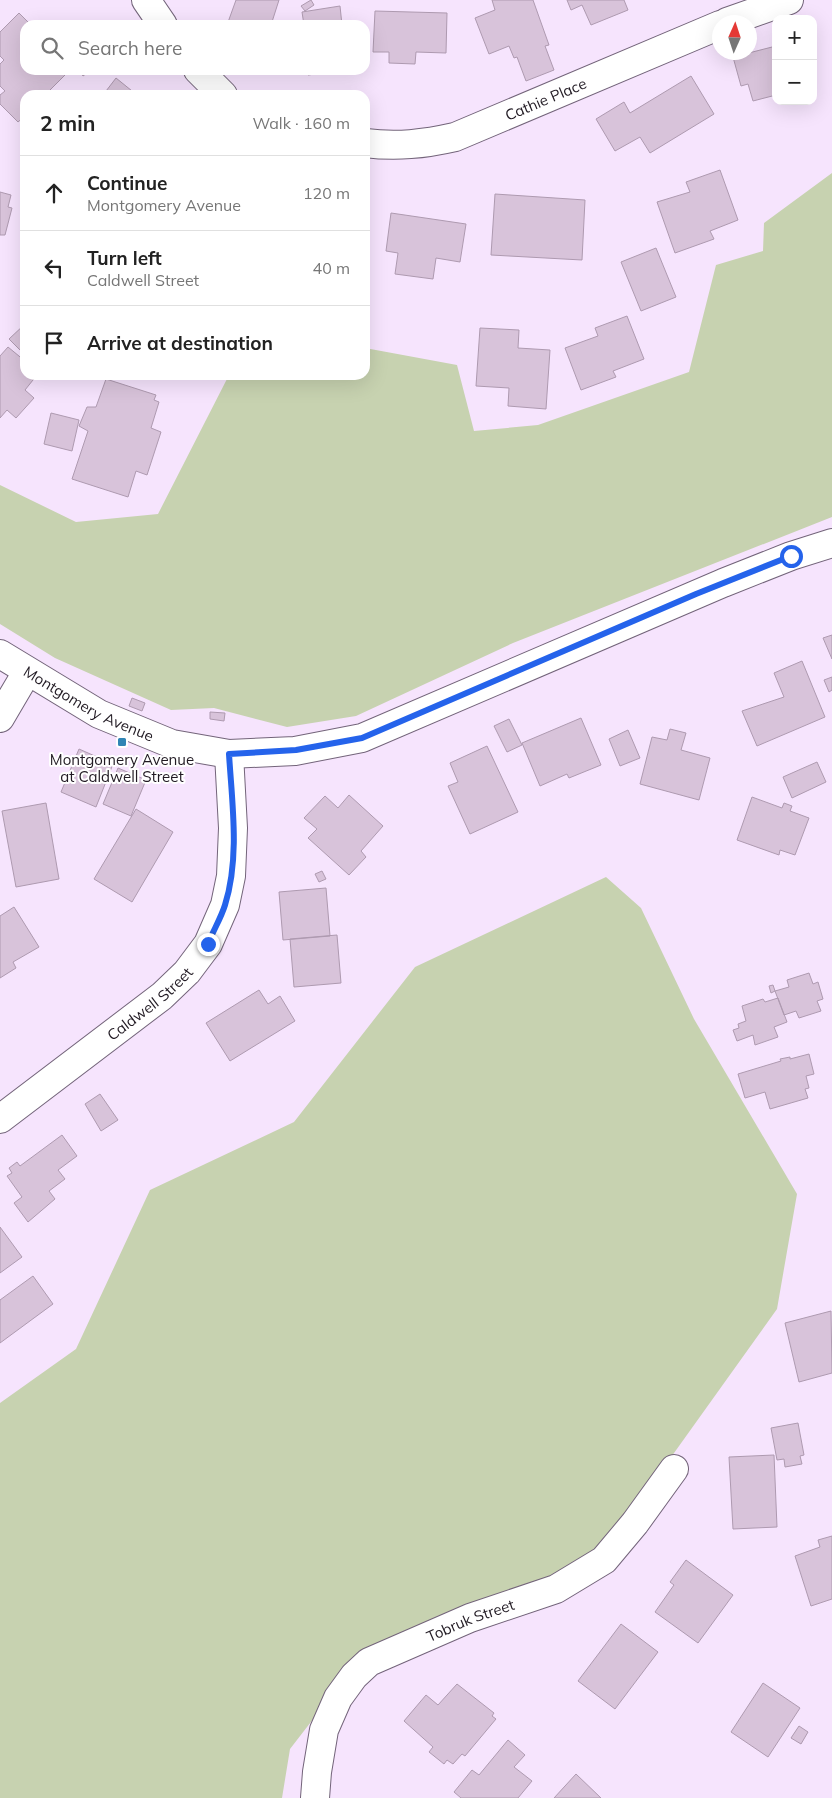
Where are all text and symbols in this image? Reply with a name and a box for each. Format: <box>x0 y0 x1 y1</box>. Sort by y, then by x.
north arrow <box>712 15 757 60</box>
map controls <box>772 15 817 105</box>
button: + <box>772 15 817 60</box>
search box <box>20 20 370 75</box>
icon: search <box>38 34 66 62</box>
text: Search here <box>78 36 182 60</box>
button: − <box>772 60 817 105</box>
street label: Cathie Place <box>502 73 589 124</box>
text: 2 min <box>40 110 95 136</box>
text: Walk · 160 m <box>252 113 350 133</box>
text: Continue <box>87 171 167 195</box>
icon: ahead <box>40 179 68 207</box>
text: 120 m <box>303 183 350 203</box>
text: Montgomery Avenue <box>87 195 241 215</box>
text: Turn left <box>87 246 162 270</box>
icon: left <box>40 254 68 282</box>
text: 40 m <box>313 258 350 278</box>
text: Caldwell Street <box>87 270 199 290</box>
icon: arrive <box>40 329 68 357</box>
text: Arrive at destination <box>87 331 273 355</box>
route start <box>780 545 803 568</box>
street label: Montgomery Avenue <box>21 661 157 745</box>
marker: Montgomery Avenue at Caldwell Street <box>116 736 128 748</box>
place label: Montgomery Avenue at Caldwell Street <box>50 750 194 786</box>
route end <box>197 933 220 956</box>
street label: Caldwell Street <box>103 963 197 1044</box>
street label: Tobruk Street <box>423 1594 517 1645</box>

